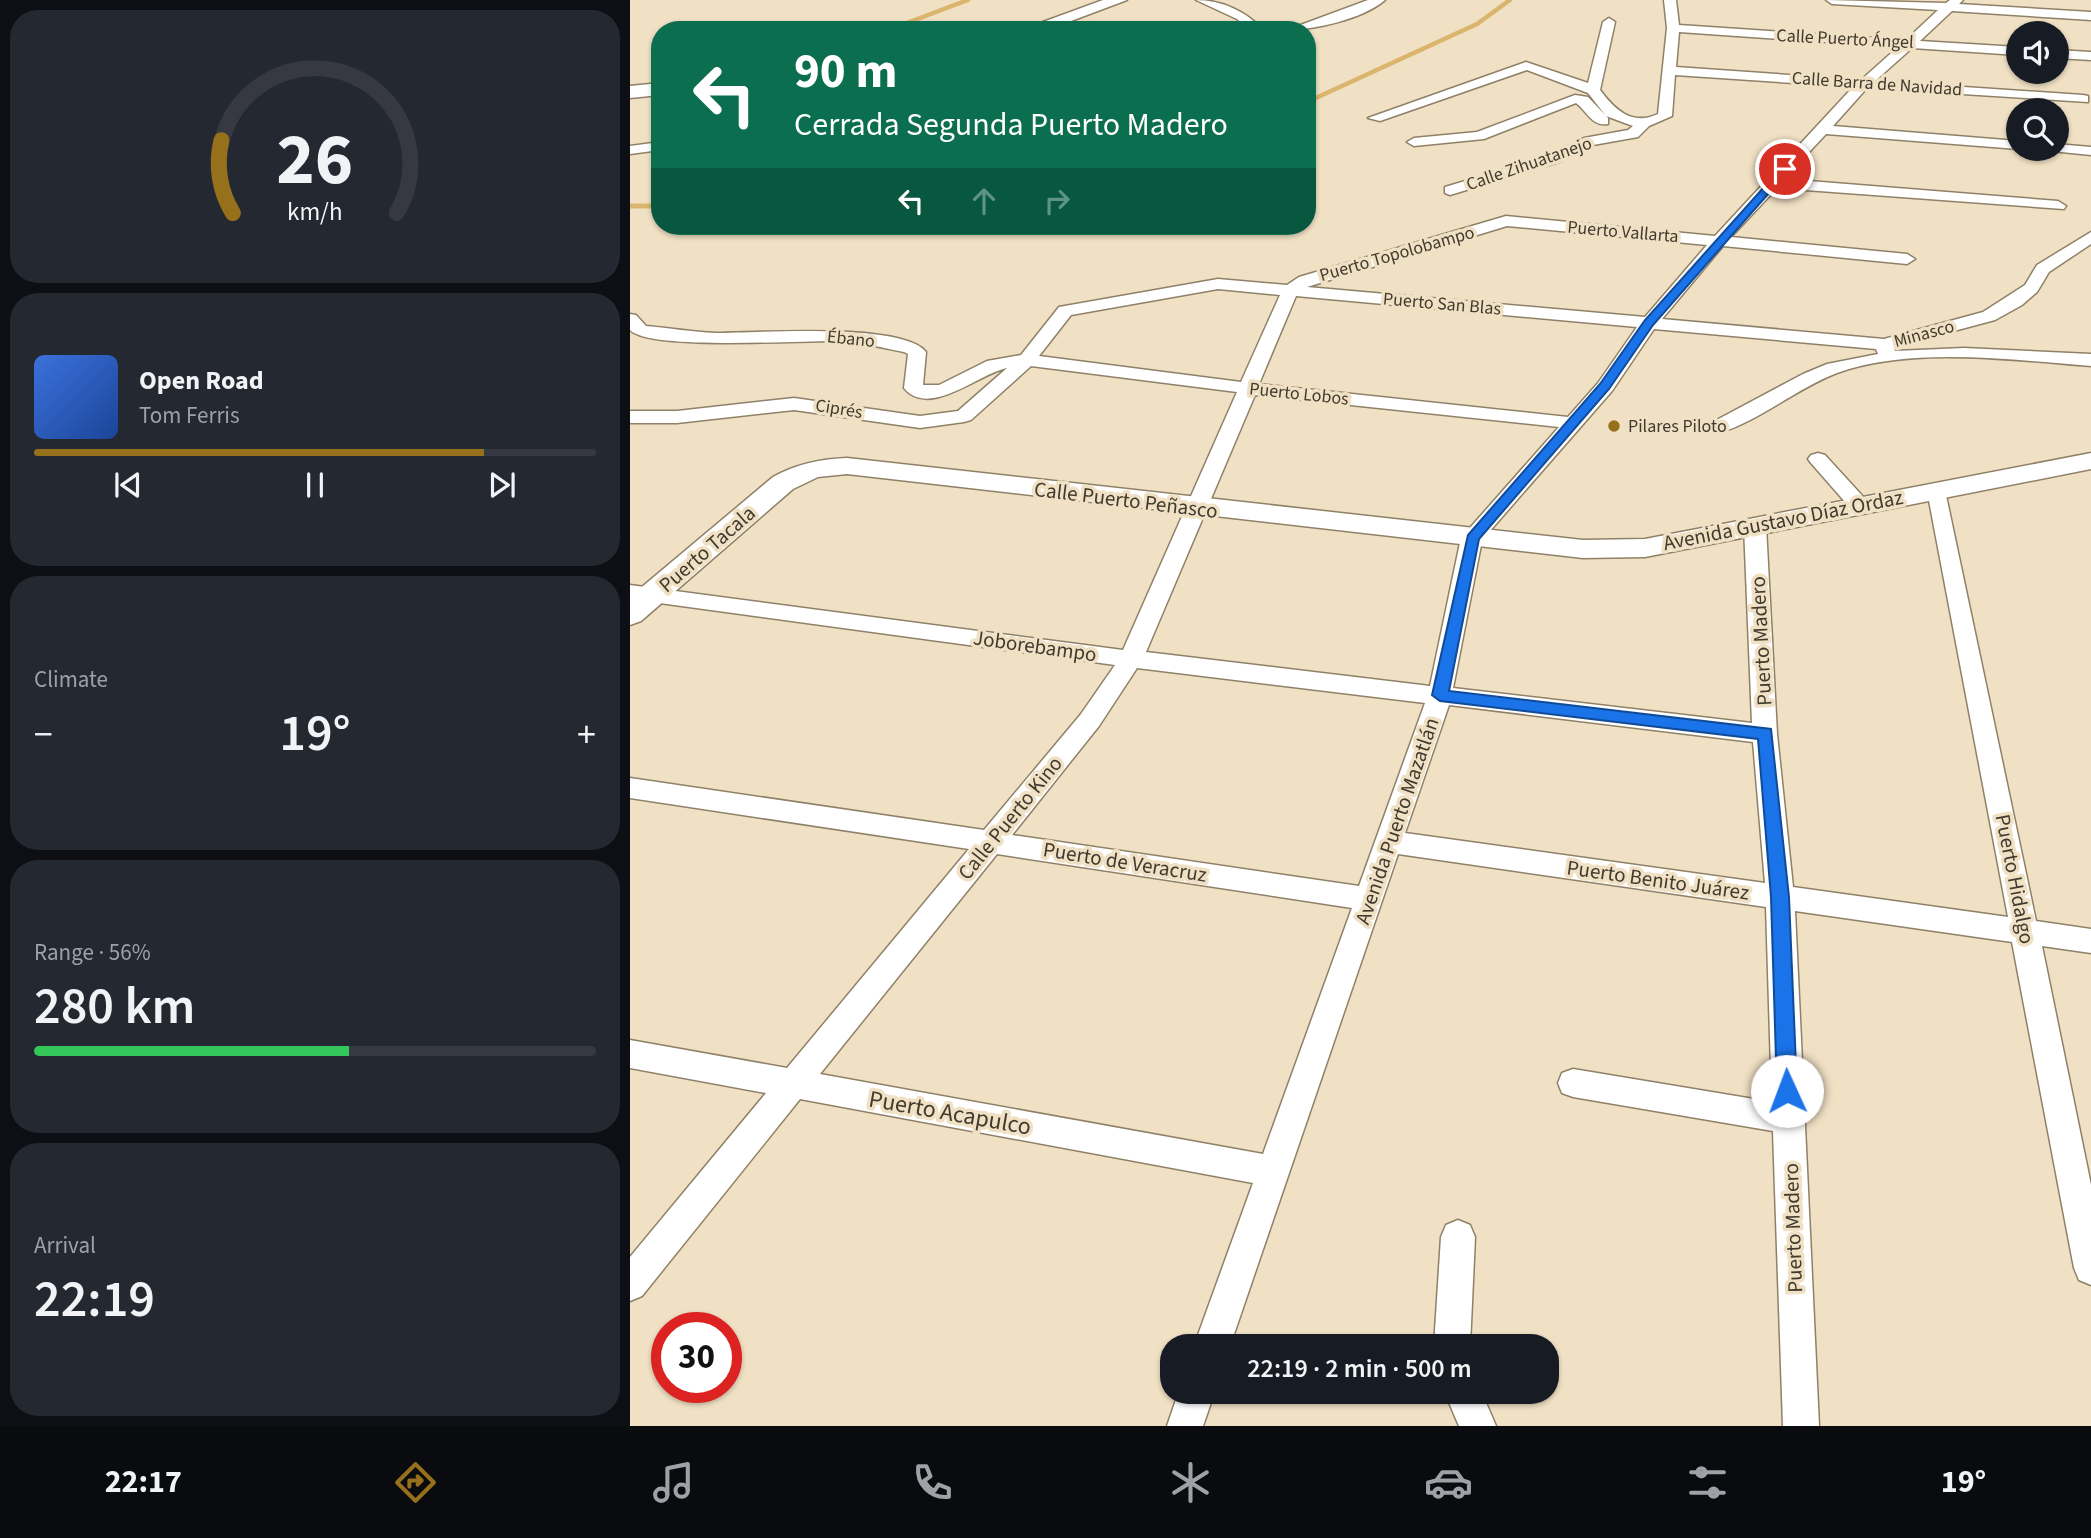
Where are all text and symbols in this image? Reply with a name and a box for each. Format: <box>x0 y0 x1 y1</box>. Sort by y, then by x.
map controls <box>2006 21 2069 161</box>
button: sound <box>2006 21 2069 84</box>
street label: Calle Puerto Ángel <box>1776 23 1914 55</box>
text: 90 m <box>794 37 898 107</box>
icon: left <box>679 49 770 140</box>
street label: Calle Barra de Navidad <box>1791 66 1963 102</box>
button: search <box>2006 98 2069 161</box>
text: Cerrada Segunda Puerto Madero <box>794 102 1228 148</box>
text: 26 <box>277 108 353 212</box>
street label: Calle Zihuatanejo <box>1463 131 1595 197</box>
pin <box>1755 139 1815 199</box>
icon: arrive <box>1766 150 1804 188</box>
icon: left <box>892 182 930 220</box>
icon: ahead <box>965 182 1003 220</box>
icon: right <box>1038 182 1076 220</box>
text: km/h <box>287 193 343 229</box>
street label: Puerto Vallarta <box>1566 215 1680 249</box>
street label: Puerto Topolobampo <box>1317 220 1477 288</box>
street label: Puerto San Blas <box>1382 286 1502 322</box>
street label: Minasco <box>1891 314 1957 354</box>
street label: Ébano <box>826 324 876 354</box>
text: Open Road <box>139 362 264 399</box>
street label: Puerto Lobos <box>1248 376 1350 412</box>
street label: Ciprés <box>814 393 864 425</box>
text: Tom Ferris <box>139 399 240 432</box>
place label: Pilares Piloto <box>1628 414 1727 439</box>
marker: Pilares Piloto <box>1606 418 1622 434</box>
icon: previous <box>109 466 147 504</box>
icon: pause <box>296 466 334 504</box>
icon: next <box>483 466 521 504</box>
street label: Calle Puerto Peñasco <box>1033 474 1219 526</box>
street label: Avenida Gustavo Díaz Ordaz <box>1660 482 1906 558</box>
street label: Puerto Tacala <box>652 498 762 600</box>
street label: Puerto Madero <box>1743 575 1779 707</box>
street label: Joborebampo <box>971 622 1099 670</box>
text: Climate <box>34 663 108 696</box>
text: 19° <box>279 697 351 771</box>
text: − <box>34 708 53 762</box>
text: + <box>577 708 596 762</box>
street label: Avenida Puerto Mazatlán <box>1347 714 1447 928</box>
street label: Calle Puerto Kino <box>951 750 1069 886</box>
street label: Puerto Hidalgo <box>1988 812 2042 946</box>
street label: Puerto de Veracruz <box>1041 834 1209 890</box>
street label: Puerto Benito Juárez <box>1565 852 1751 908</box>
text: Range · 56% <box>34 936 151 969</box>
text: 280 km <box>34 970 195 1044</box>
position arrow <box>1750 1054 1824 1128</box>
street label: Puerto Acapulco <box>866 1082 1034 1144</box>
street label: Puerto Madero <box>1776 1163 1810 1293</box>
text: Arrival <box>34 1229 96 1262</box>
text: 22:19 <box>34 1263 155 1337</box>
speed limit sign: 30 <box>651 1312 742 1403</box>
text: 22:19 · 2 min · 500 m <box>1247 1350 1472 1387</box>
icon: directions <box>391 1458 440 1507</box>
icon: music <box>649 1458 698 1507</box>
icon: phone <box>908 1458 957 1507</box>
icon: climate <box>1166 1458 1215 1507</box>
icon: car <box>1424 1458 1473 1507</box>
icon: filters <box>1683 1458 1732 1507</box>
text: 22:17 <box>105 1459 182 1505</box>
text: 19° <box>1941 1459 1986 1505</box>

